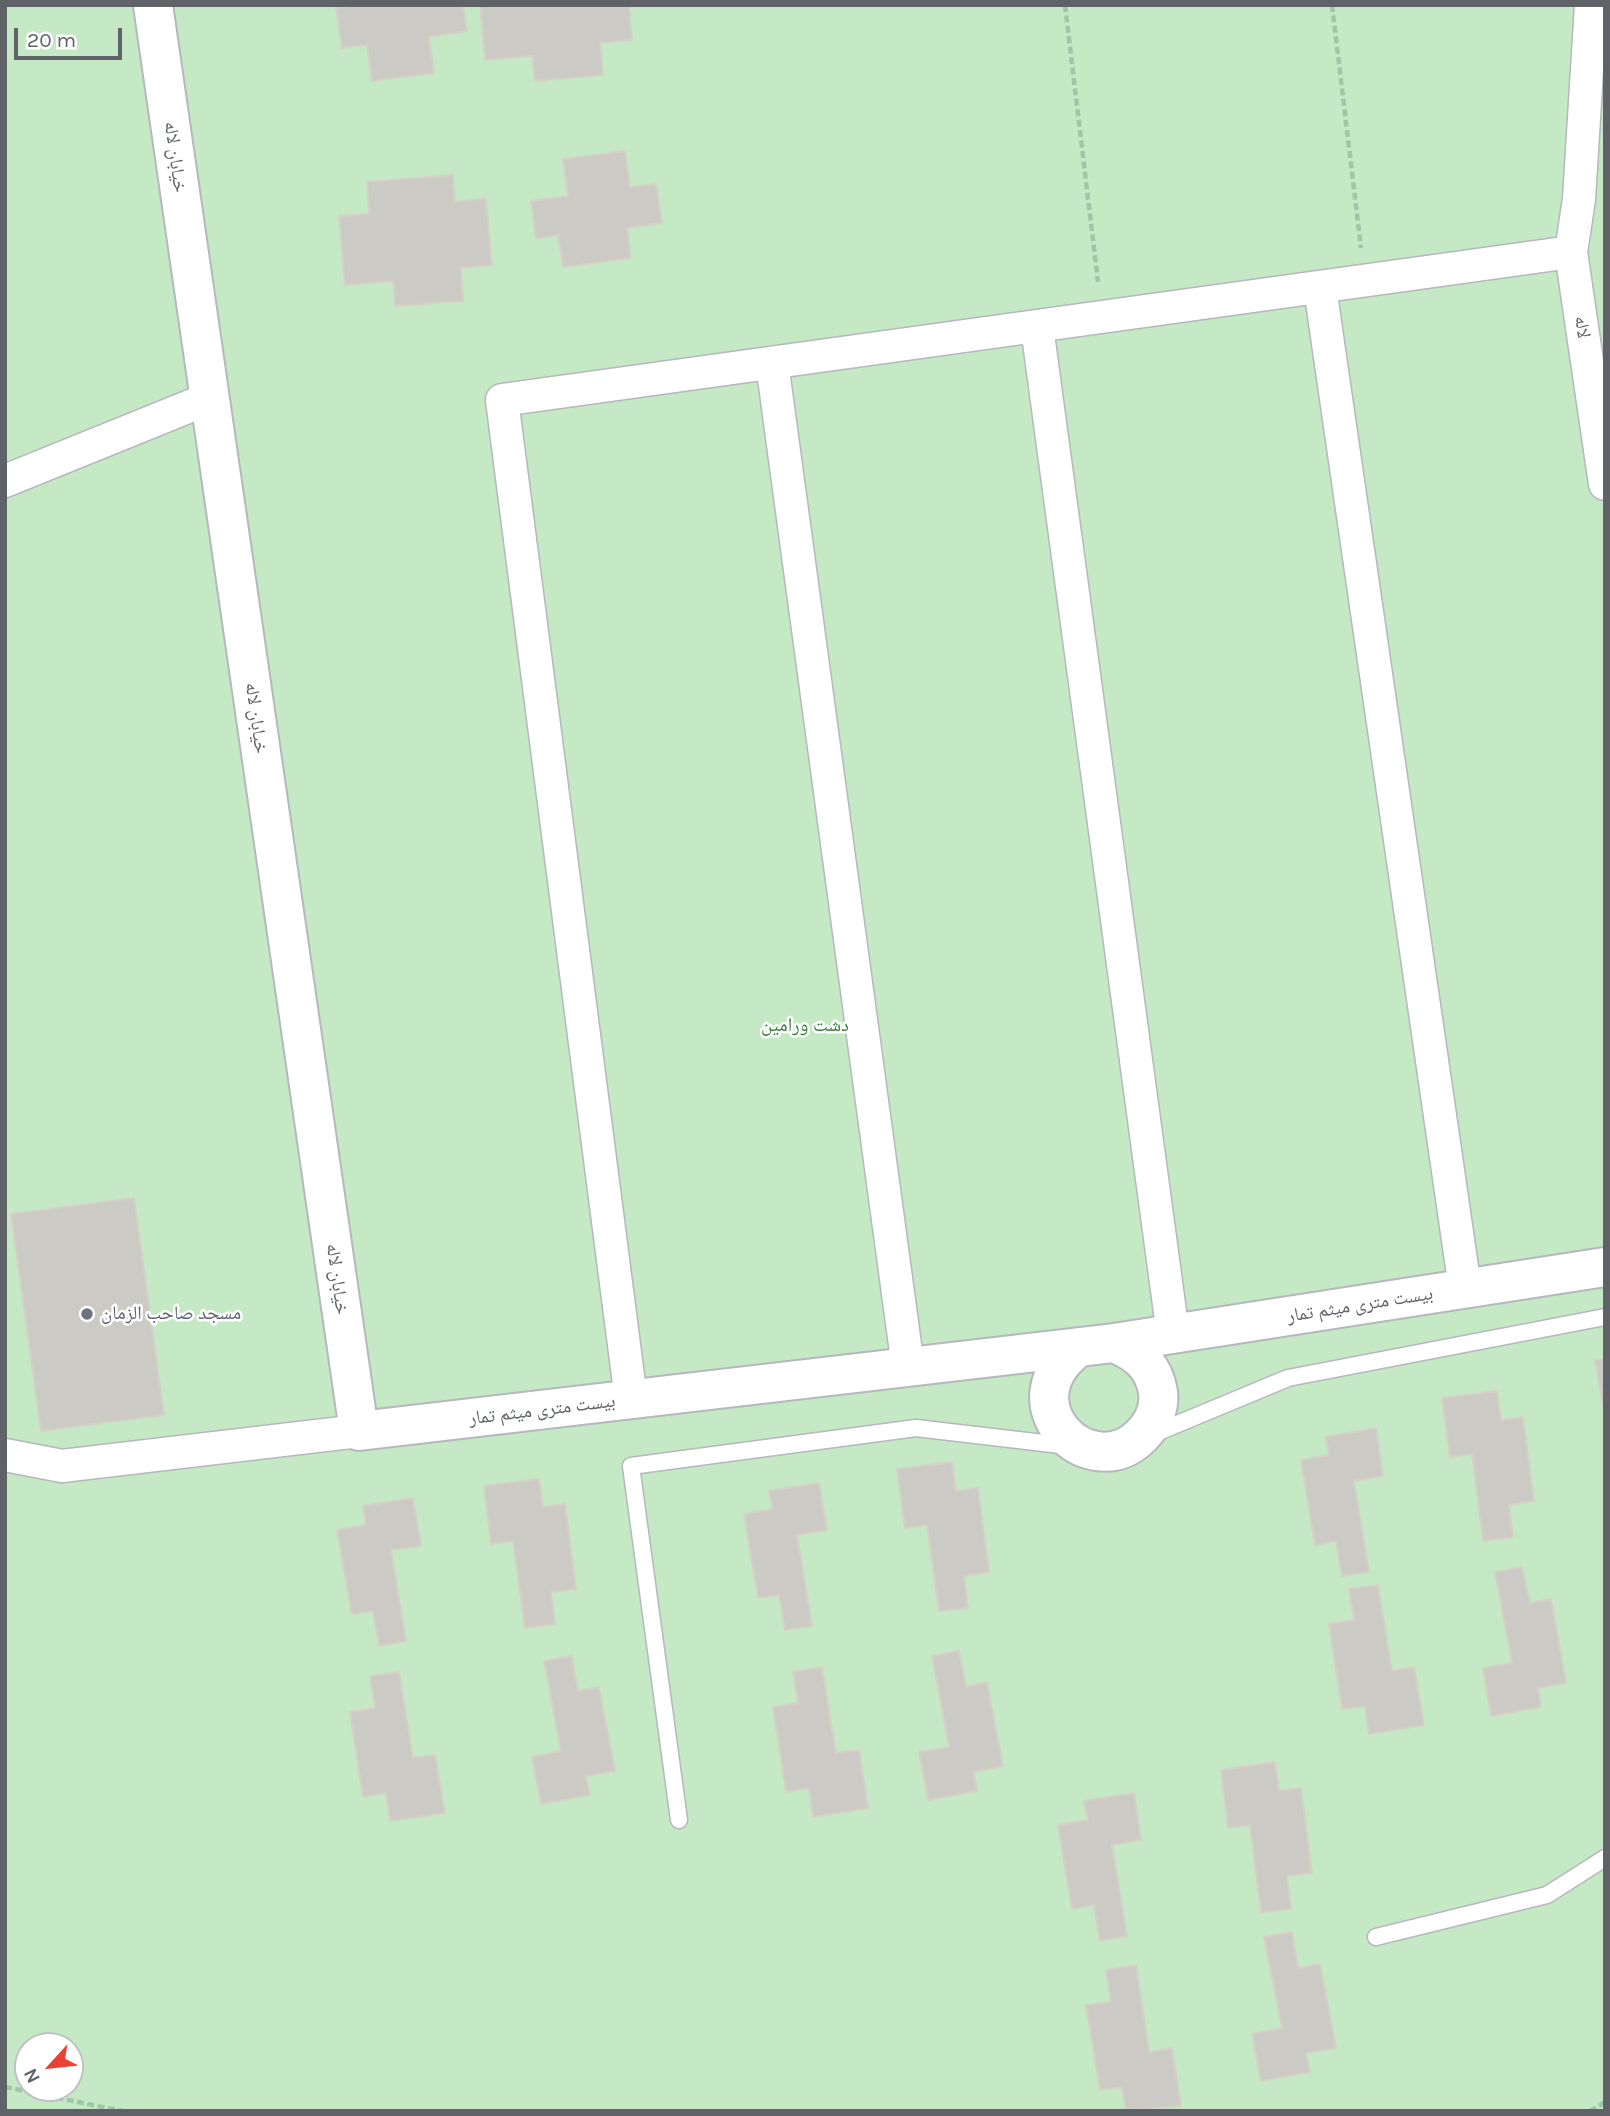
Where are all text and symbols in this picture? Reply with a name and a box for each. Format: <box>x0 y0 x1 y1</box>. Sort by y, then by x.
scale bar <box>18 14 126 58</box>
text: 20 m <box>27 28 76 52</box>
street label: خیابان لاله <box>159 120 191 194</box>
street label: لاله <box>1569 314 1595 340</box>
street label: خیابان لاله <box>240 681 272 755</box>
park label: دشت ورامین <box>761 1015 849 1037</box>
street label: خیابان لاله <box>321 1242 353 1316</box>
street label: بیست متری میثم تمار <box>1285 1282 1435 1328</box>
place label: مسجد صاحب الزمان <box>101 1303 241 1325</box>
marker: مسجد صاحب الزمان <box>79 1306 95 1322</box>
street label: بیست متری میثم تمار <box>467 1390 617 1430</box>
north arrow <box>14 2032 84 2102</box>
text: N <box>19 2065 45 2087</box>

